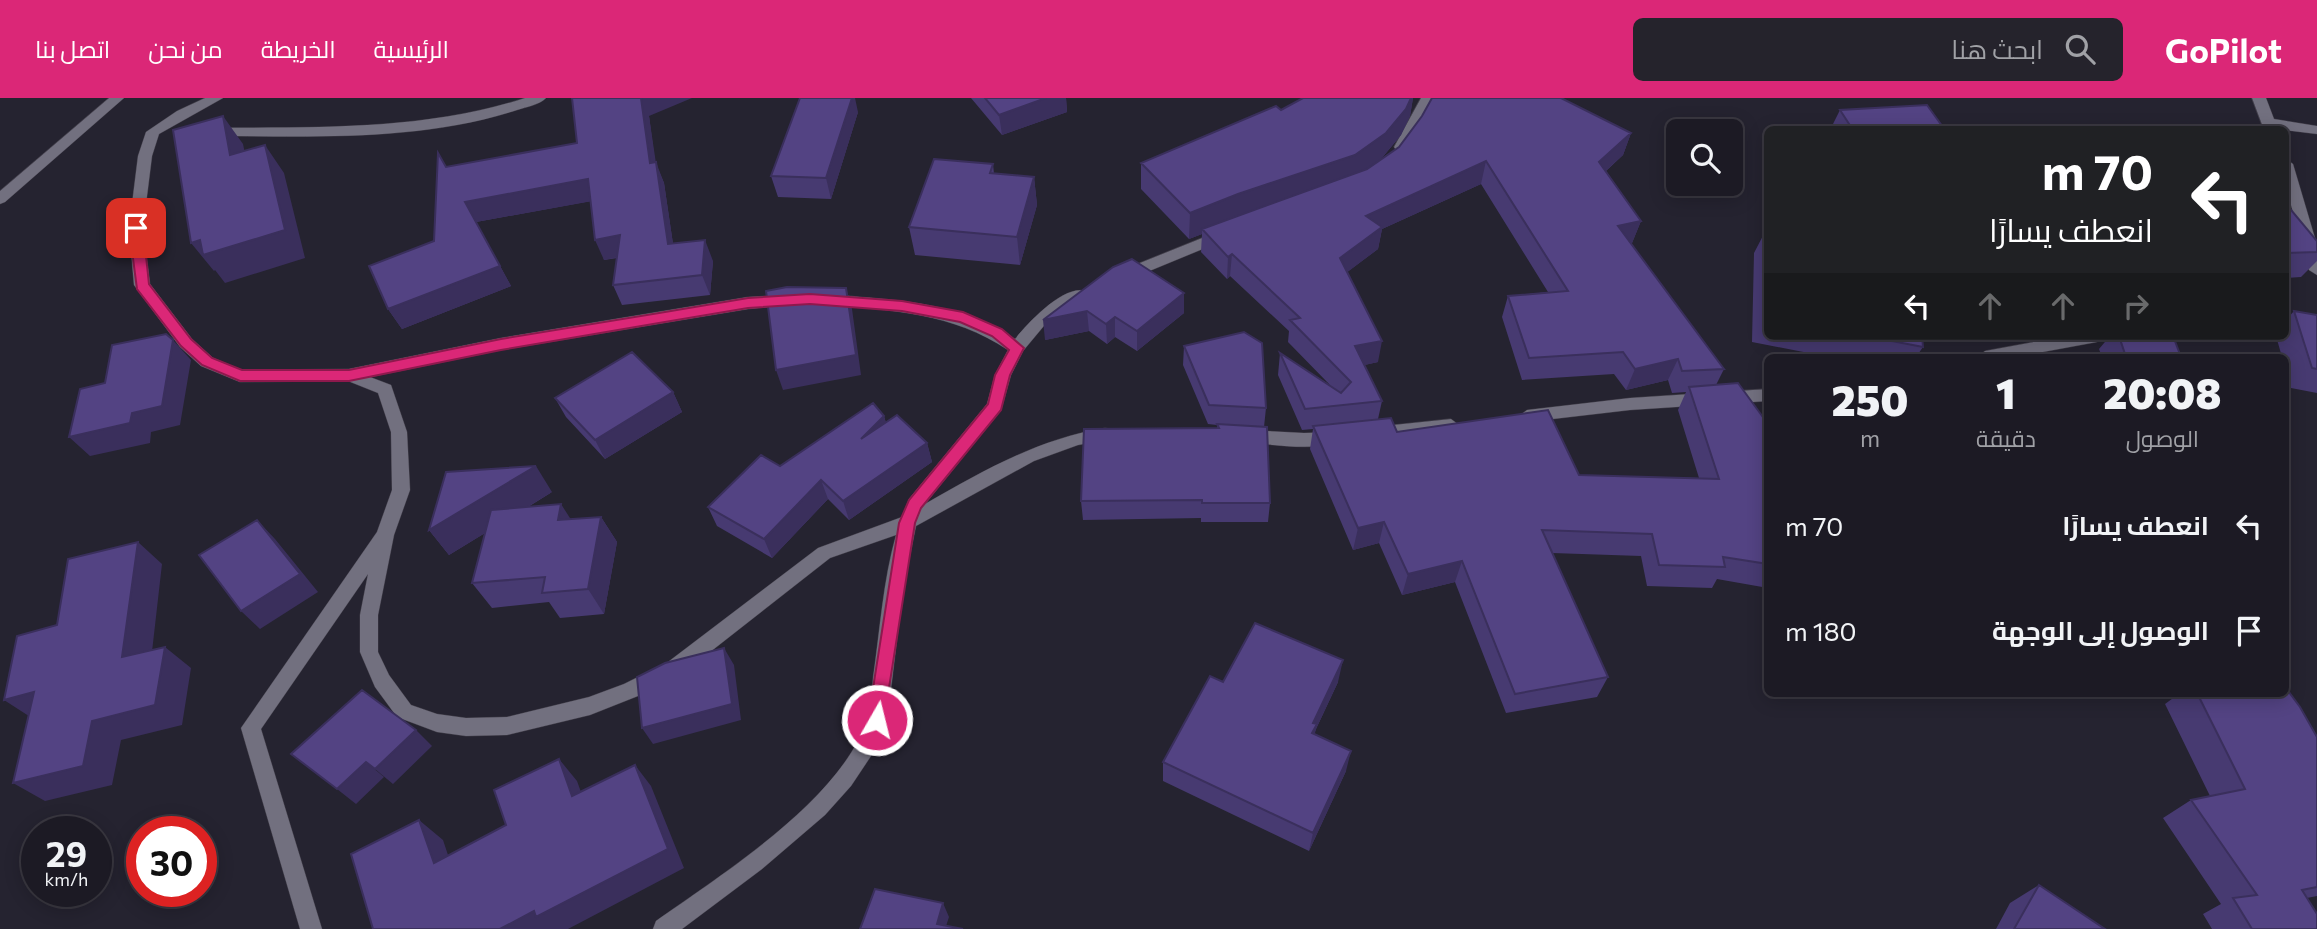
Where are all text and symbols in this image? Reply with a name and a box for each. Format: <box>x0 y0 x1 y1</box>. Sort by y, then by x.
search box <box>1633 18 2123 81</box>
text: GoPilot <box>2165 29 2282 70</box>
icon: search <box>2061 30 2099 68</box>
text: ابحث هنا <box>1951 33 2043 64</box>
text: اتصل بنا <box>35 34 110 63</box>
text: من نحن <box>148 34 223 63</box>
text: الخريطة <box>261 34 336 63</box>
text: الرئيسية <box>374 34 449 63</box>
map controls <box>1666 119 1743 196</box>
button: search <box>1666 119 1743 196</box>
text: 70 m <box>2042 140 2153 200</box>
icon: left <box>2177 154 2268 245</box>
pin <box>106 198 166 258</box>
icon: arrive <box>117 209 155 247</box>
text: انعطف يسارًا <box>1989 209 2153 249</box>
icon: left <box>1898 287 1936 325</box>
icon: ahead <box>1971 287 2009 325</box>
icon: ahead <box>2044 287 2082 325</box>
icon: right <box>2117 287 2155 325</box>
text: 1 <box>1996 366 2016 418</box>
text: 20:08 <box>2103 366 2222 418</box>
text: 250 <box>1831 373 1909 425</box>
text: m <box>1860 424 1880 452</box>
text: دقيقة <box>1976 424 2036 452</box>
text: الوصول <box>2126 424 2199 452</box>
icon: left <box>2230 507 2268 545</box>
text: انعطف يسارًا <box>2062 509 2209 540</box>
text: 70 m <box>1785 510 1843 541</box>
icon: arrive <box>2230 612 2268 650</box>
text: الوصول إلى الوجهة <box>1992 614 2209 645</box>
text: 180 m <box>1785 615 1857 646</box>
position arrow <box>840 683 914 757</box>
speed limit sign: 30 <box>126 816 217 907</box>
text: 29 <box>46 831 87 874</box>
text: km/h <box>45 868 88 890</box>

